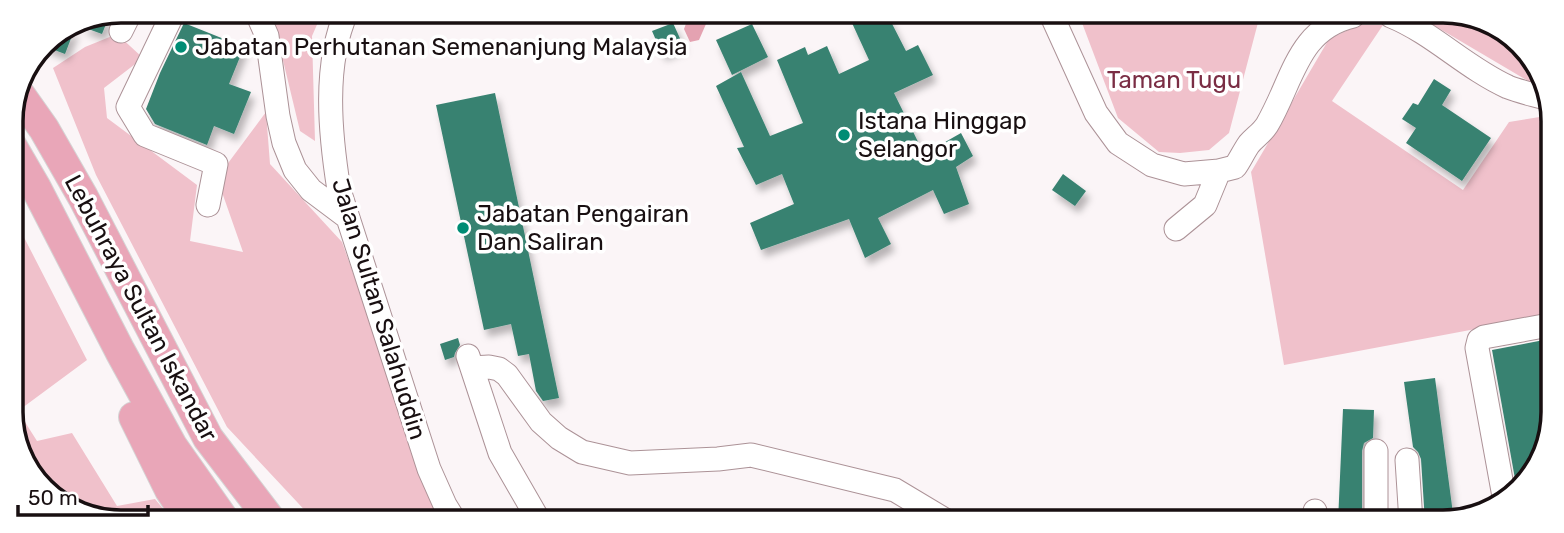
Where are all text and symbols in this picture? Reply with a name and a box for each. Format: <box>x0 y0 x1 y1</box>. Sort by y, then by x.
place label: Jabatan Perhutanan Semenanjung Malaysia <box>195 33 688 61</box>
marker: Jabatan Perhutanan Semenanjung Malaysia <box>173 39 189 55</box>
park label: Taman Tugu <box>1107 66 1241 94</box>
place label: Istana Hinggap Selangor <box>858 107 1027 163</box>
marker: Istana Hinggap Selangor <box>836 127 852 143</box>
street label: Lebuhraya Sultan Iskandar <box>59 170 223 446</box>
street label: Jalan Sultan Salahuddin <box>326 175 432 443</box>
place label: Jabatan Pengairan Dan Saliran <box>477 200 689 256</box>
marker: Jabatan Pengairan Dan Saliran <box>455 220 471 236</box>
scale bar <box>18 474 147 518</box>
text: 50 m <box>28 485 78 510</box>

